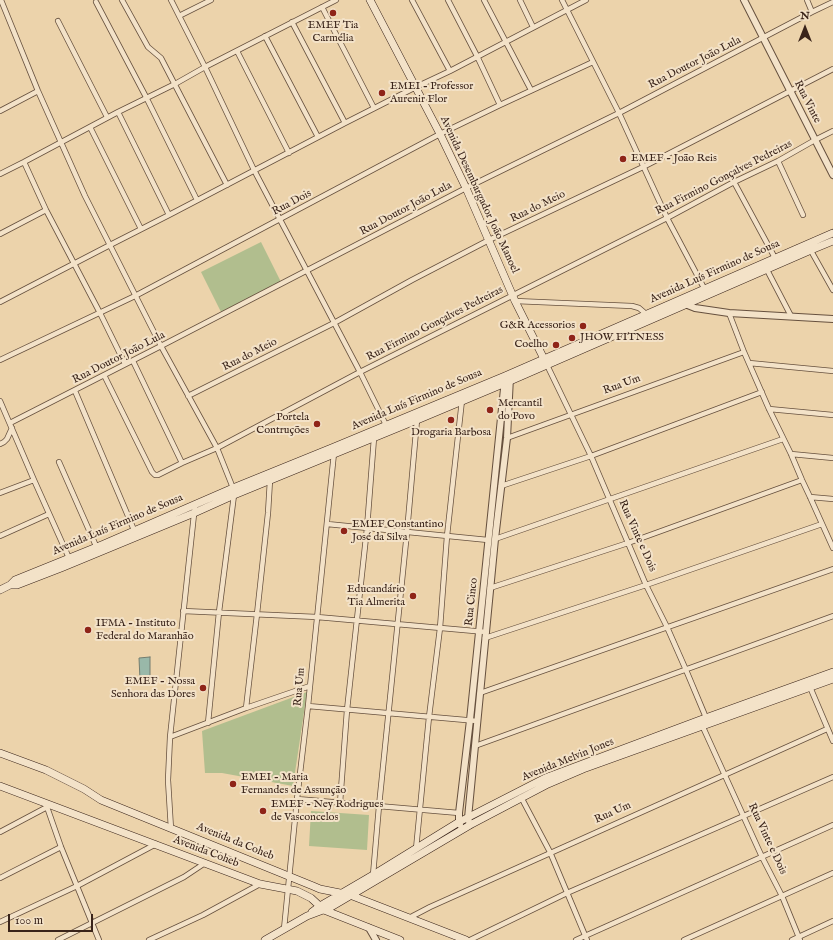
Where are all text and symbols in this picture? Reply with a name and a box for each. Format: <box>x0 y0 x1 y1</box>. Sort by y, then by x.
marker: EMEF Tia Carmélia <box>328 8 338 18</box>
north arrow <box>785 8 825 48</box>
text: N <box>800 9 810 23</box>
place label: EMEF Tia Carmélia <box>308 19 358 45</box>
street label: Rua Doutor João Lula <box>646 34 744 92</box>
street label: Rua Vinte <box>791 79 823 125</box>
place label: EMEI - Professor Aurenir Flor <box>390 80 473 106</box>
marker: EMEI - Professor Aurenir Flor <box>377 88 387 98</box>
street label: Avenida Desembargador João Manoel <box>437 114 521 276</box>
street label: Rua Firmino Gonçalves Pedreiras <box>653 138 795 218</box>
place label: EMEF - João Reis <box>631 152 717 166</box>
marker: EMEF - João Reis <box>618 154 628 164</box>
street label: Rua Doutor João Lula <box>358 179 454 239</box>
street label: Rua Dois <box>270 187 314 219</box>
street label: Rua do Meio <box>508 188 568 226</box>
street label: Avenida Luís Firmino de Sousa <box>648 237 782 307</box>
street label: Rua Firmino Gonçalves Pedreiras <box>364 284 506 364</box>
place label: G&R Acessorios <box>500 319 575 333</box>
marker: G&R Acessorios <box>578 321 588 331</box>
street label: Rua Doutor João Lula <box>70 329 168 387</box>
place label: JHOW FITNESS <box>580 331 664 345</box>
marker: JHOW FITNESS <box>567 333 577 343</box>
street label: Rua do Meio <box>221 336 279 374</box>
place label: Coelho <box>514 338 548 352</box>
marker: Coelho <box>551 340 561 350</box>
street label: Avenida Luís Firmino de Sousa <box>350 367 484 433</box>
street label: Rua Um <box>602 372 642 398</box>
place label: Mercantil do Povo <box>498 397 542 423</box>
marker: Mercantil do Povo <box>485 405 495 415</box>
place label: Portela Contruções <box>256 411 309 437</box>
marker: Drogaria Barbosa <box>446 415 456 425</box>
marker: Portela Contruções <box>312 419 322 429</box>
place label: Drogaria Barbosa <box>411 426 491 440</box>
street label: Avenida Luís Firmino de Sousa <box>51 492 185 558</box>
street label: Rua Vinte e Dois <box>615 498 659 574</box>
place label: EMEF Constantino José da Silva <box>352 518 443 544</box>
marker: EMEF Constantino José da Silva <box>339 526 349 536</box>
street label: Rua Cinco <box>463 577 481 627</box>
place label: Educandário Tia Almerita <box>347 583 405 609</box>
marker: Educandário Tia Almerita <box>408 591 418 601</box>
place label: IFMA - Instituto Federal do Maranhão <box>96 617 194 643</box>
marker: IFMA - Instituto Federal do Maranhão <box>83 625 93 635</box>
street label: Rua Um <box>292 667 308 707</box>
place label: EMEF - Nossa Senhora das Dores <box>111 675 195 701</box>
marker: EMEF - Nossa Senhora das Dores <box>198 683 208 693</box>
street label: Avenida Melvin Jones <box>520 736 616 784</box>
place label: EMEI - Maria Fernandes de Assunção <box>241 771 346 797</box>
marker: EMEI - Maria Fernandes de Assunção <box>228 779 238 789</box>
place label: EMEF - Ney Rodrigues de Vasconcelos <box>271 798 383 824</box>
street label: Rua Um <box>593 799 633 827</box>
street label: Rua Vinte e Dois <box>745 801 789 877</box>
marker: EMEF - Ney Rodrigues de Vasconcelos <box>258 806 268 816</box>
street label: Avenida da Coheb <box>194 820 276 864</box>
street label: Avenida Coheb <box>171 833 241 871</box>
scale bar <box>10 906 95 932</box>
text: 100 m <box>15 913 43 928</box>

